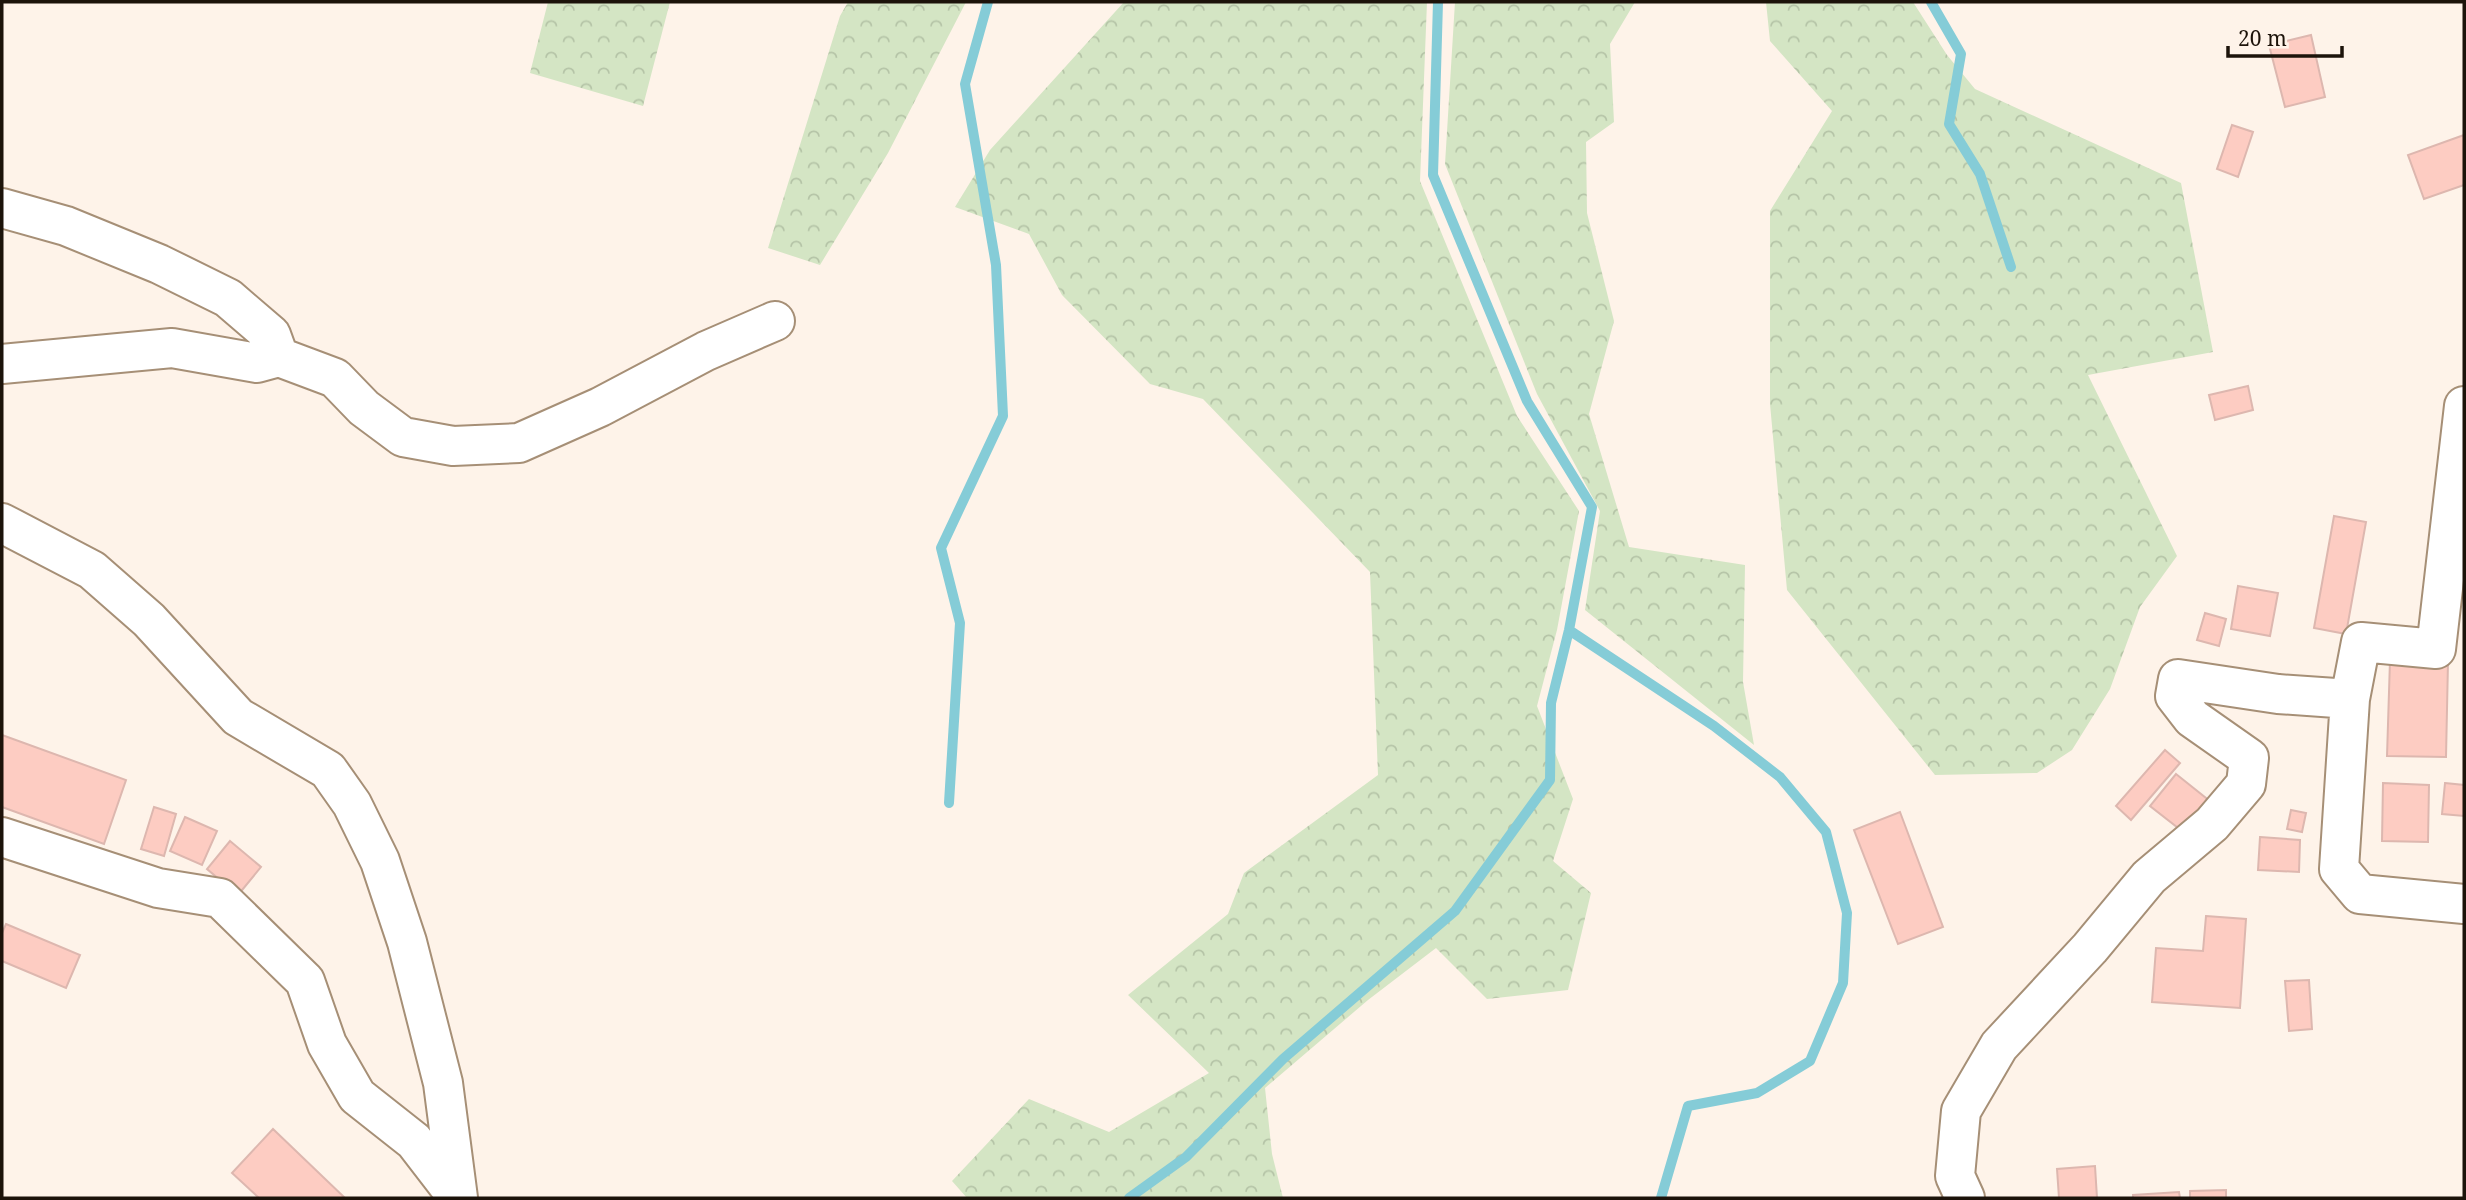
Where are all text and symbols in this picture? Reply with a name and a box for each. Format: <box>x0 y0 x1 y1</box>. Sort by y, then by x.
scale bar <box>2228 14 2342 58</box>
text: 20 m <box>2238 24 2287 52</box>

